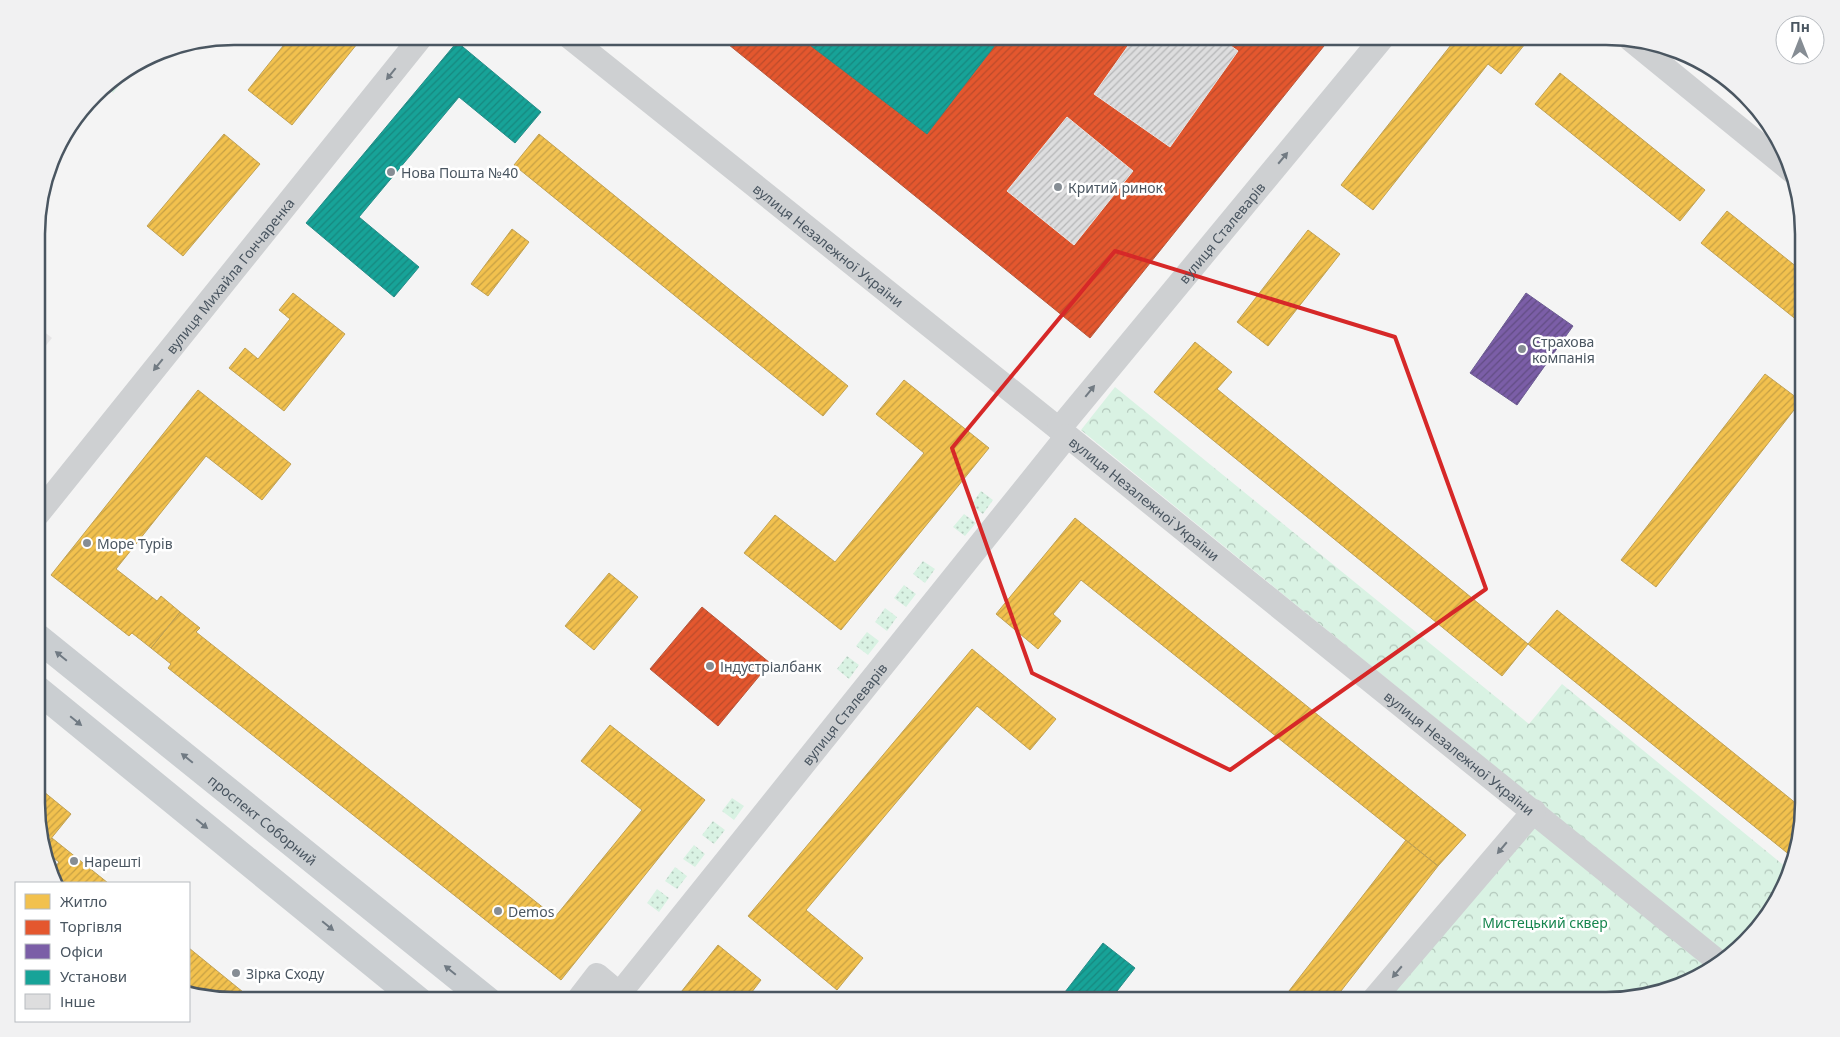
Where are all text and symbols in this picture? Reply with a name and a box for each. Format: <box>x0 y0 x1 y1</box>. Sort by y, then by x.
north arrow <box>1775 15 1825 65</box>
text: Пн <box>1790 17 1810 36</box>
one-way arrow <box>386 67 397 80</box>
one-way arrow <box>1277 152 1288 165</box>
place label: Нова Пошта №40 <box>401 163 518 182</box>
marker: Нова Пошта №40 <box>385 166 397 178</box>
place label: Критий ринок <box>1068 178 1164 197</box>
street label: вулиця Сталеварів <box>1174 178 1269 287</box>
street label: вулиця Незалежної України <box>749 179 908 311</box>
marker: Критий ринок <box>1052 181 1064 193</box>
street label: вулиця Михайла Гончаренка <box>161 193 298 357</box>
place label: Страхова компанія <box>1532 332 1595 367</box>
marker: Страхова компанія <box>1516 343 1528 355</box>
one-way arrow <box>152 358 163 371</box>
one-way arrow <box>1084 385 1095 398</box>
street label: вулиця Незалежної України <box>1066 432 1224 565</box>
place label: Море Турiв <box>97 534 173 553</box>
marker: Море Турiв <box>81 537 93 549</box>
one-way arrow <box>55 651 68 662</box>
place label: Індустріалбанк <box>720 657 822 676</box>
street label: вулиця Сталеварів <box>797 658 891 769</box>
marker: Індустріалбанк <box>704 660 716 672</box>
street label: вулиця Незалежної України <box>1381 686 1539 819</box>
one-way arrow <box>69 715 82 726</box>
one-way arrow <box>181 753 194 764</box>
street label: проспект Соборний <box>205 770 321 869</box>
one-way arrow <box>195 818 208 829</box>
one-way arrow <box>1497 842 1508 855</box>
place label: Нарешті <box>84 852 141 871</box>
marker: Нарешті <box>68 855 80 867</box>
legend <box>15 882 190 1022</box>
text: Житло <box>60 891 107 911</box>
place label: Demos <box>508 902 555 921</box>
marker: Demos <box>492 905 504 917</box>
park label: Мистецький сквер <box>1482 913 1608 932</box>
text: Торгівля <box>60 916 122 936</box>
one-way arrow <box>321 921 334 932</box>
text: Офіси <box>60 941 103 961</box>
place label: Зірка Сходу <box>246 964 325 983</box>
one-way arrow <box>444 965 457 976</box>
text: Установи <box>60 966 127 986</box>
one-way arrow <box>1391 966 1403 978</box>
marker: Зірка Сходу <box>230 967 242 979</box>
text: Інше <box>60 991 95 1011</box>

